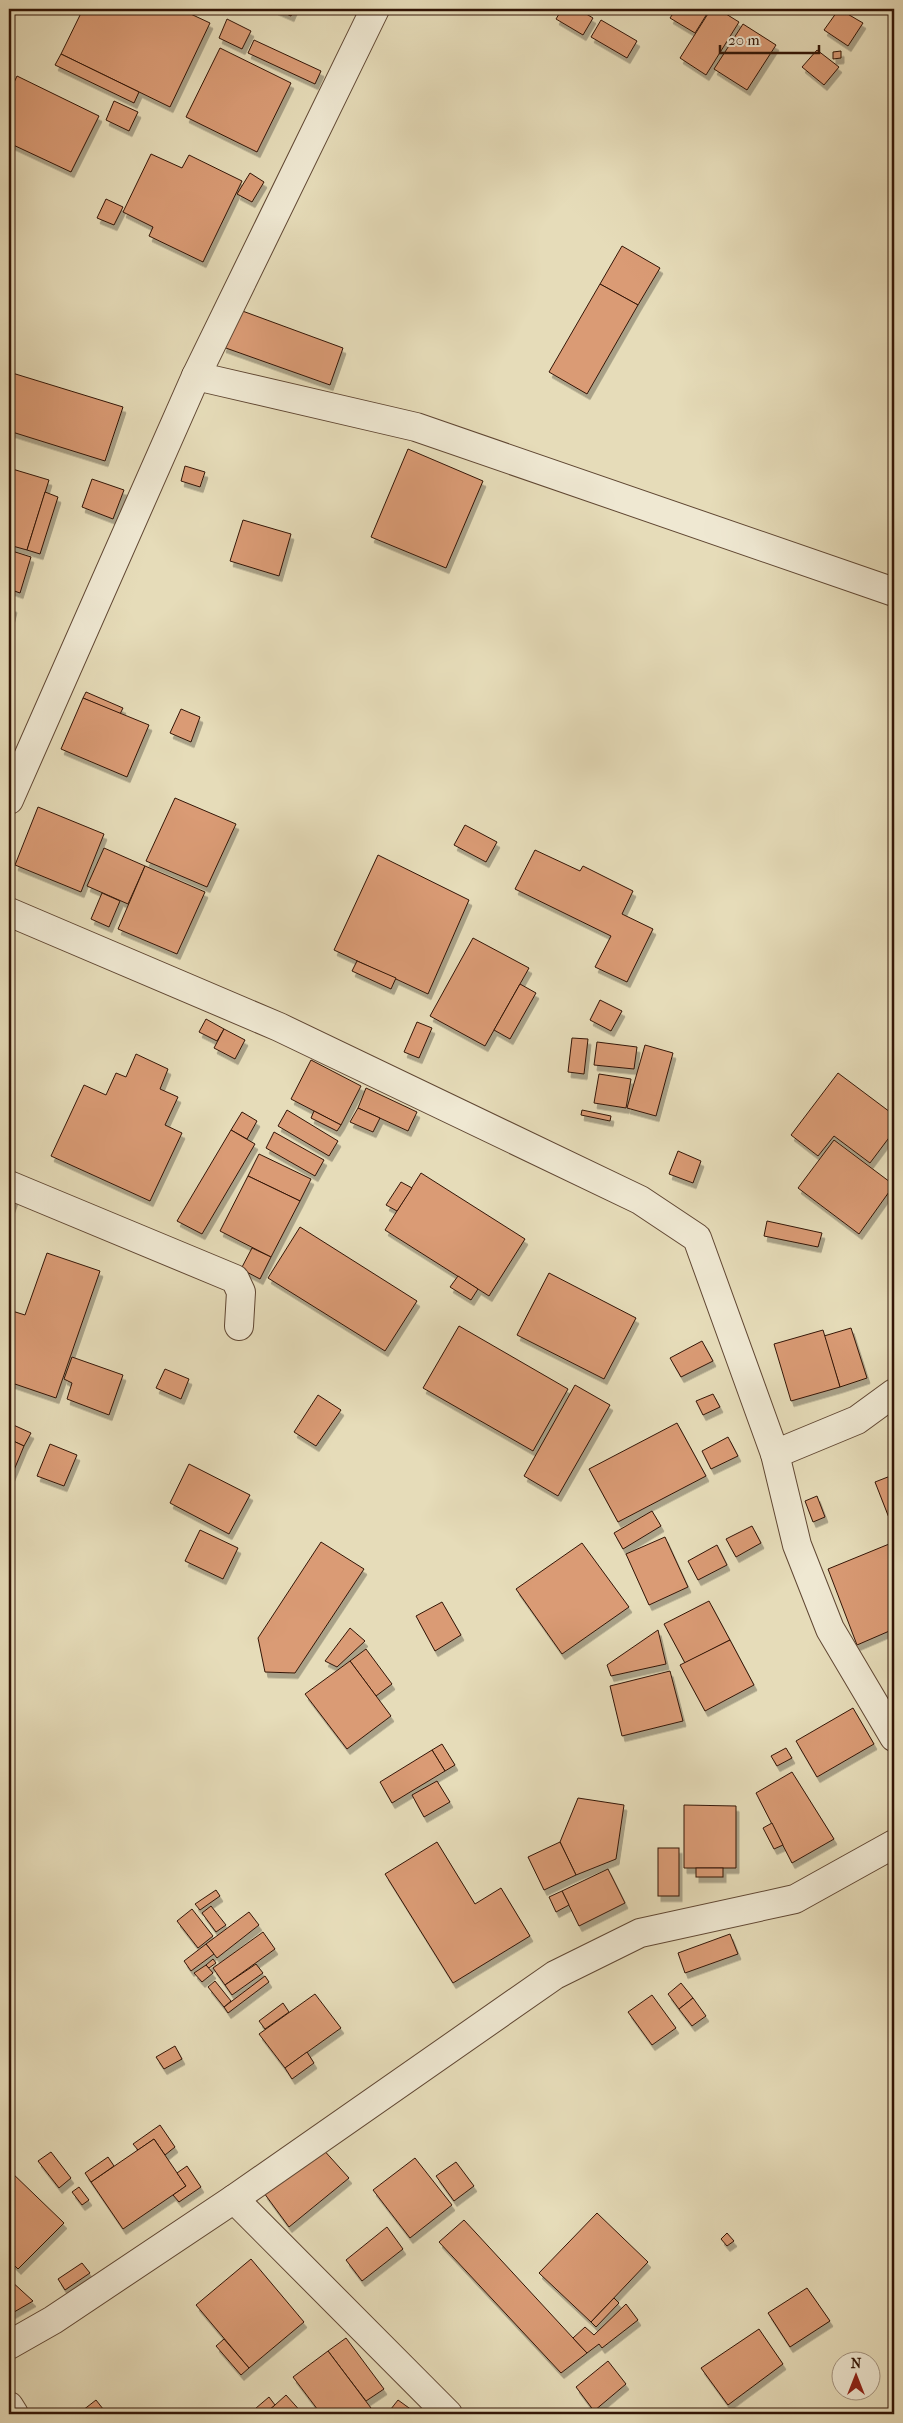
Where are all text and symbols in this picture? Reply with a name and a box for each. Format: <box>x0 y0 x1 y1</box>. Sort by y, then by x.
scale bar <box>720 22 819 54</box>
text: 20 m <box>728 31 760 49</box>
north arrow <box>830 2350 880 2400</box>
text: N <box>851 2355 862 2372</box>

